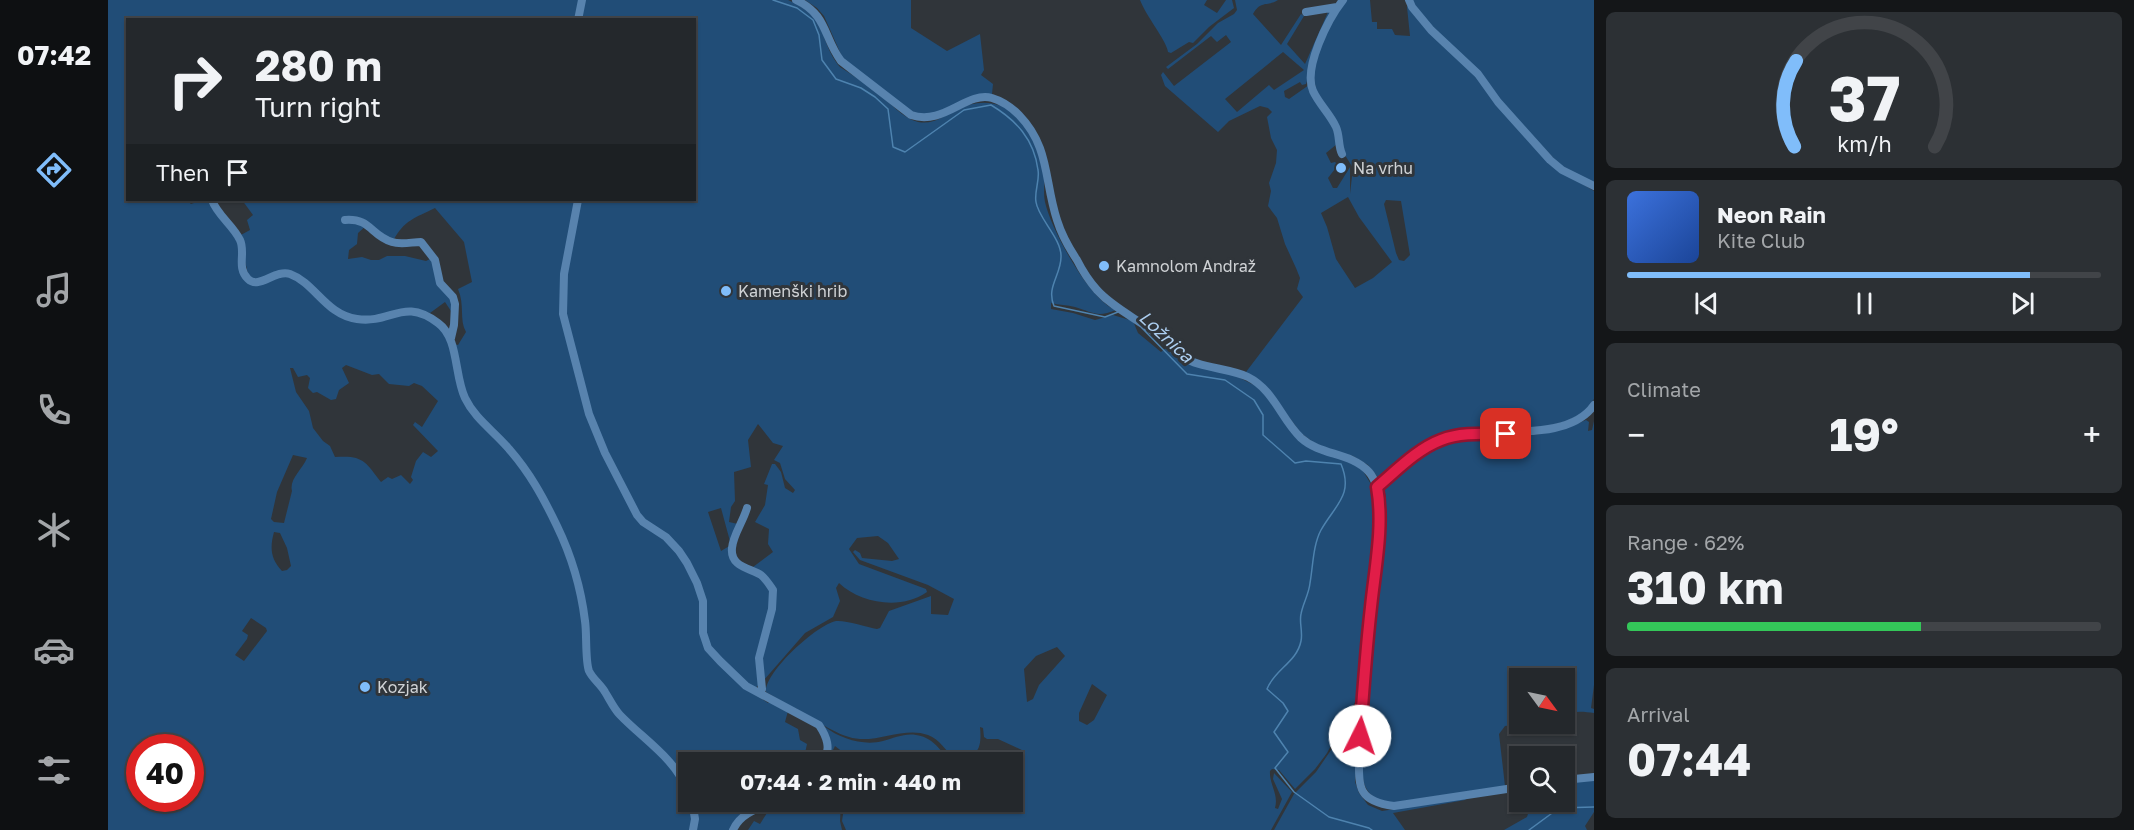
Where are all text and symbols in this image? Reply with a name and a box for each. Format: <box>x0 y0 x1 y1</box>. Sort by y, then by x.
text: 07:42 <box>17 39 91 71</box>
text: 280 m <box>255 40 382 90</box>
icon: right <box>156 42 234 120</box>
text: 37 <box>1828 60 1900 135</box>
text: Turn right <box>255 91 381 123</box>
text: km/h <box>1837 131 1891 157</box>
icon: directions <box>33 149 75 191</box>
icon: arrive <box>221 156 254 189</box>
place label: Na vrhu <box>1353 158 1413 178</box>
text: Then <box>156 159 209 186</box>
marker: Na vrhu <box>1334 161 1348 175</box>
text: Neon Rain <box>1717 201 1826 228</box>
text: Kite Club <box>1717 228 1805 252</box>
place label: Kamnolom Andraž <box>1116 256 1256 276</box>
marker: Kamnolom Andraž <box>1097 259 1111 273</box>
icon: music <box>33 269 75 311</box>
place label: Kamenški hrib <box>738 281 847 301</box>
marker: Kamenški hrib <box>719 284 733 298</box>
icon: previous <box>1690 287 1723 320</box>
icon: pause <box>1848 287 1881 320</box>
icon: next <box>2006 287 2039 320</box>
water label: Ložnica <box>1135 306 1199 367</box>
text: Climate <box>1627 377 1701 401</box>
icon: phone <box>33 389 75 431</box>
text: 19° <box>1829 407 1899 461</box>
pin <box>1480 408 1531 459</box>
text: − <box>1627 415 1645 454</box>
text: + <box>2083 415 2101 454</box>
icon: arrive <box>1489 417 1522 450</box>
icon: climate <box>33 509 75 551</box>
text: Range · 62% <box>1627 530 1744 554</box>
text: 310 km <box>1627 560 1784 614</box>
icon: car <box>33 629 75 671</box>
north arrow <box>1509 668 1575 734</box>
map controls <box>1509 668 1575 812</box>
place label: Kozjak <box>377 677 428 697</box>
marker: Kozjak <box>358 680 372 694</box>
text: Arrival <box>1627 702 1690 726</box>
position arrow <box>1328 704 1392 768</box>
text: 07:44 <box>1627 732 1751 786</box>
speed limit sign: 40 <box>126 734 204 812</box>
button: search <box>1509 746 1575 812</box>
icon: filters <box>33 749 75 791</box>
text: 07:44 · 2 min · 440 m <box>740 768 961 795</box>

